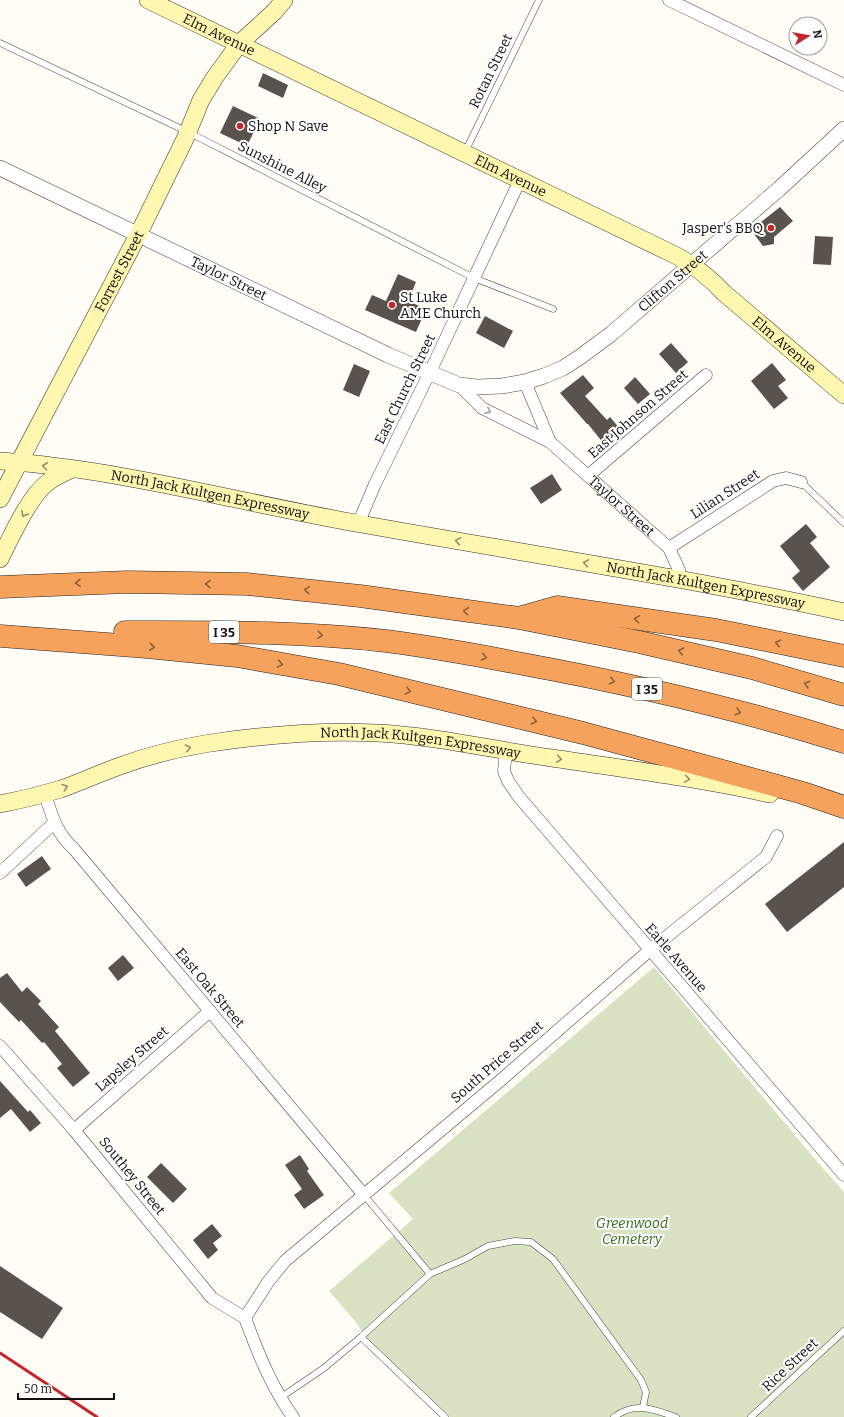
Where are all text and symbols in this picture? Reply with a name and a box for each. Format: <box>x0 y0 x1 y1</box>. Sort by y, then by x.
street label: Elm Avenue <box>180 10 258 59</box>
north arrow <box>788 16 828 56</box>
text: N <box>810 29 825 40</box>
street label: Rotan Street <box>466 31 516 111</box>
place label: Shop N Save <box>248 118 328 135</box>
marker: Shop N Save <box>235 121 245 131</box>
street label: Sunshine Alley <box>235 137 330 197</box>
street label: Elm Avenue <box>472 151 550 200</box>
place label: Jasper's BBQ <box>681 220 764 237</box>
marker: Jasper's BBQ <box>766 223 776 233</box>
street label: Forrest Street <box>91 228 147 315</box>
street label: Clifton Street <box>634 246 711 315</box>
street label: Taylor Street <box>188 253 270 304</box>
place label: St Luke AME Church <box>400 289 481 322</box>
marker: St Luke AME Church <box>387 300 397 310</box>
street label: Elm Avenue <box>749 313 820 376</box>
street label: East Church Street <box>371 331 439 447</box>
street label: East Johnson Street <box>585 366 691 462</box>
one-way arrow <box>483 406 491 414</box>
one-way arrow <box>42 461 48 470</box>
street label: Lilian Street <box>687 465 763 523</box>
street label: North Jack Kultgen Expressway <box>110 466 311 523</box>
street label: Taylor Street <box>585 472 658 540</box>
one-way arrow <box>21 510 29 517</box>
one-way arrow <box>454 537 461 546</box>
street label: North Jack Kultgen Expressway <box>605 558 807 612</box>
one-way arrow <box>583 559 589 568</box>
one-way arrow <box>75 579 81 587</box>
one-way arrow <box>205 579 211 588</box>
one-way arrow <box>304 586 310 595</box>
one-way arrow <box>463 607 469 616</box>
one-way arrow <box>633 615 640 623</box>
road number: I 35 <box>209 621 239 643</box>
one-way arrow <box>317 631 323 640</box>
one-way arrow <box>775 639 782 648</box>
one-way arrow <box>149 642 155 651</box>
one-way arrow <box>678 648 684 656</box>
one-way arrow <box>481 652 487 660</box>
one-way arrow <box>277 659 284 668</box>
one-way arrow <box>609 677 615 685</box>
road number: I 35 <box>632 678 662 700</box>
one-way arrow <box>803 680 810 689</box>
one-way arrow <box>404 686 411 694</box>
one-way arrow <box>734 707 741 716</box>
one-way arrow <box>531 717 537 725</box>
street label: North Jack Kultgen Expressway <box>320 724 523 762</box>
one-way arrow <box>185 744 191 752</box>
one-way arrow <box>556 754 562 763</box>
one-way arrow <box>684 774 690 782</box>
one-way arrow <box>61 784 68 792</box>
street label: Earle Avenue <box>641 920 711 996</box>
street label: East Oak Street <box>172 945 248 1031</box>
street label: South Price Street <box>447 1017 547 1107</box>
street label: Lapsley Street <box>92 1023 172 1095</box>
street label: Southey Street <box>95 1133 169 1219</box>
park label: Greenwood Cemetery <box>596 1215 668 1248</box>
street label: Rice Street <box>759 1335 821 1395</box>
scale bar <box>18 1375 114 1401</box>
text: 50 m <box>24 1382 53 1396</box>

